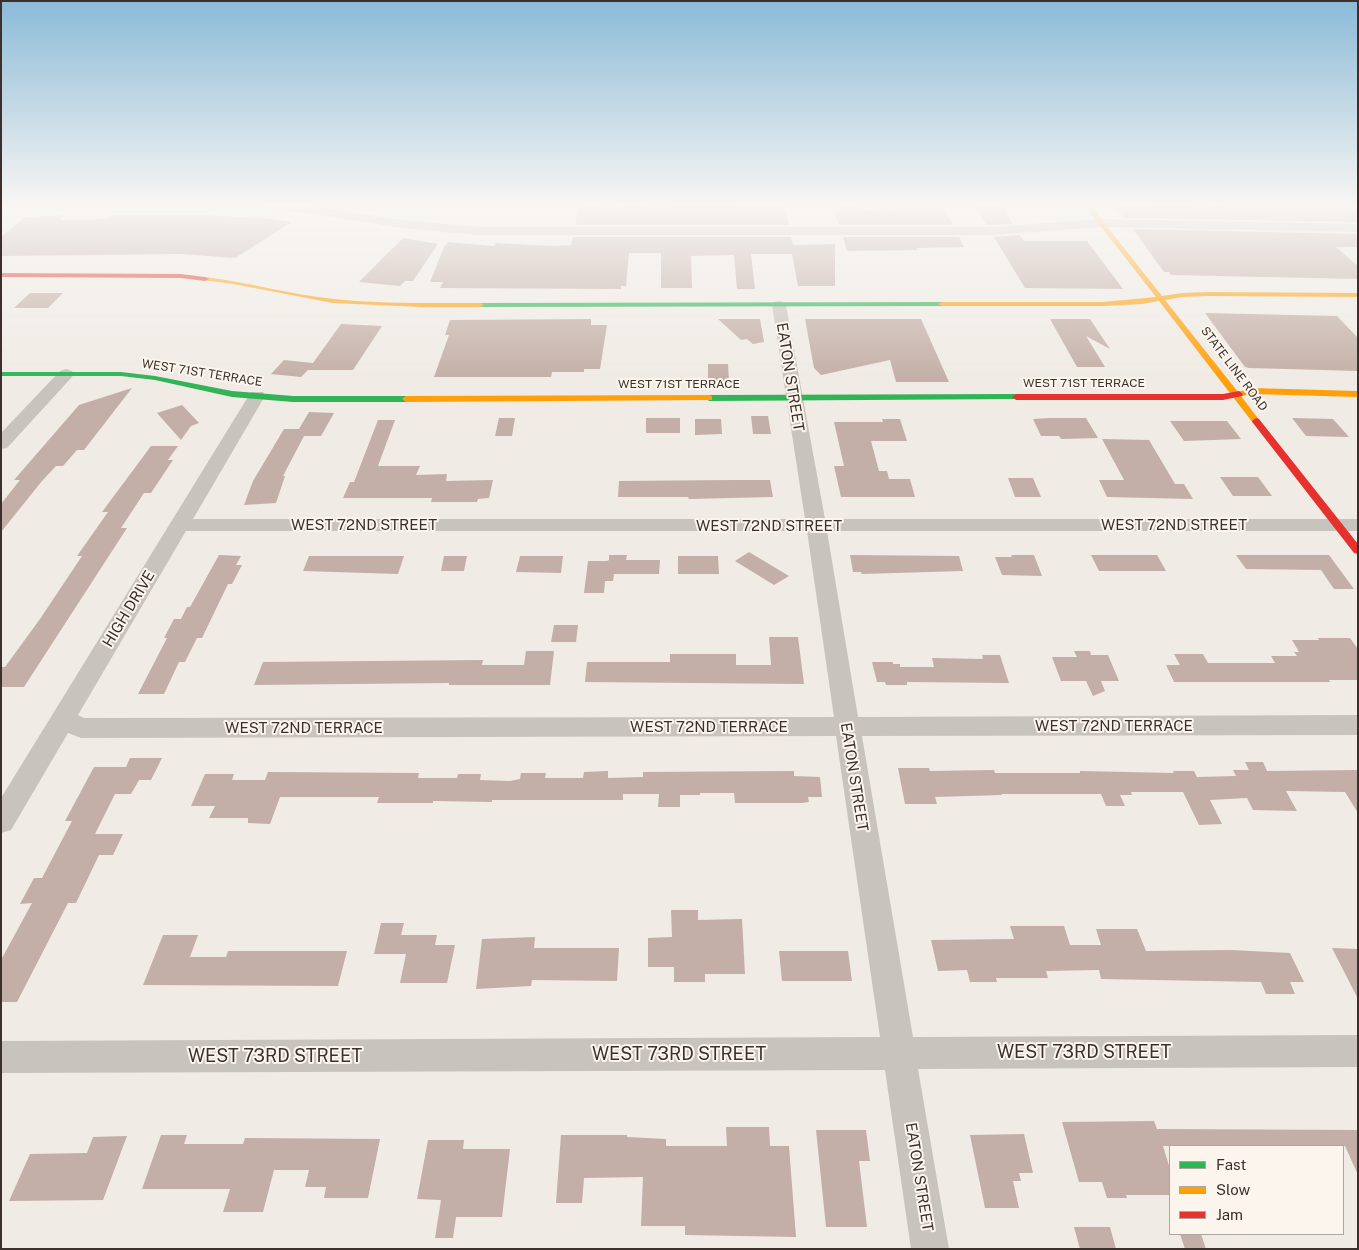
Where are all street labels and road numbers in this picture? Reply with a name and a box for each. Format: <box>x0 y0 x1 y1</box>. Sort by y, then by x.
street label: EATON STREET <box>773 321 807 433</box>
street label: STATE LINE ROAD <box>1198 324 1270 414</box>
street label: WEST 71ST TERRACE <box>141 356 263 390</box>
street label: WEST 71ST TERRACE <box>1023 376 1145 390</box>
street label: WEST 71ST TERRACE <box>618 377 740 391</box>
street label: WEST 72ND STREET <box>291 516 437 534</box>
street label: WEST 72ND STREET <box>1101 516 1247 534</box>
street label: WEST 72ND STREET <box>696 517 842 535</box>
street label: HIGH DRIVE <box>99 567 159 651</box>
street label: WEST 72ND TERRACE <box>1035 717 1193 735</box>
street label: WEST 72ND TERRACE <box>630 718 788 736</box>
street label: WEST 72ND TERRACE <box>225 719 383 737</box>
street label: EATON STREET <box>837 721 871 833</box>
street label: WEST 73RD STREET <box>997 1041 1171 1063</box>
street label: WEST 73RD STREET <box>592 1043 766 1065</box>
street label: WEST 73RD STREET <box>188 1045 362 1067</box>
street label: EATON STREET <box>902 1121 936 1233</box>

